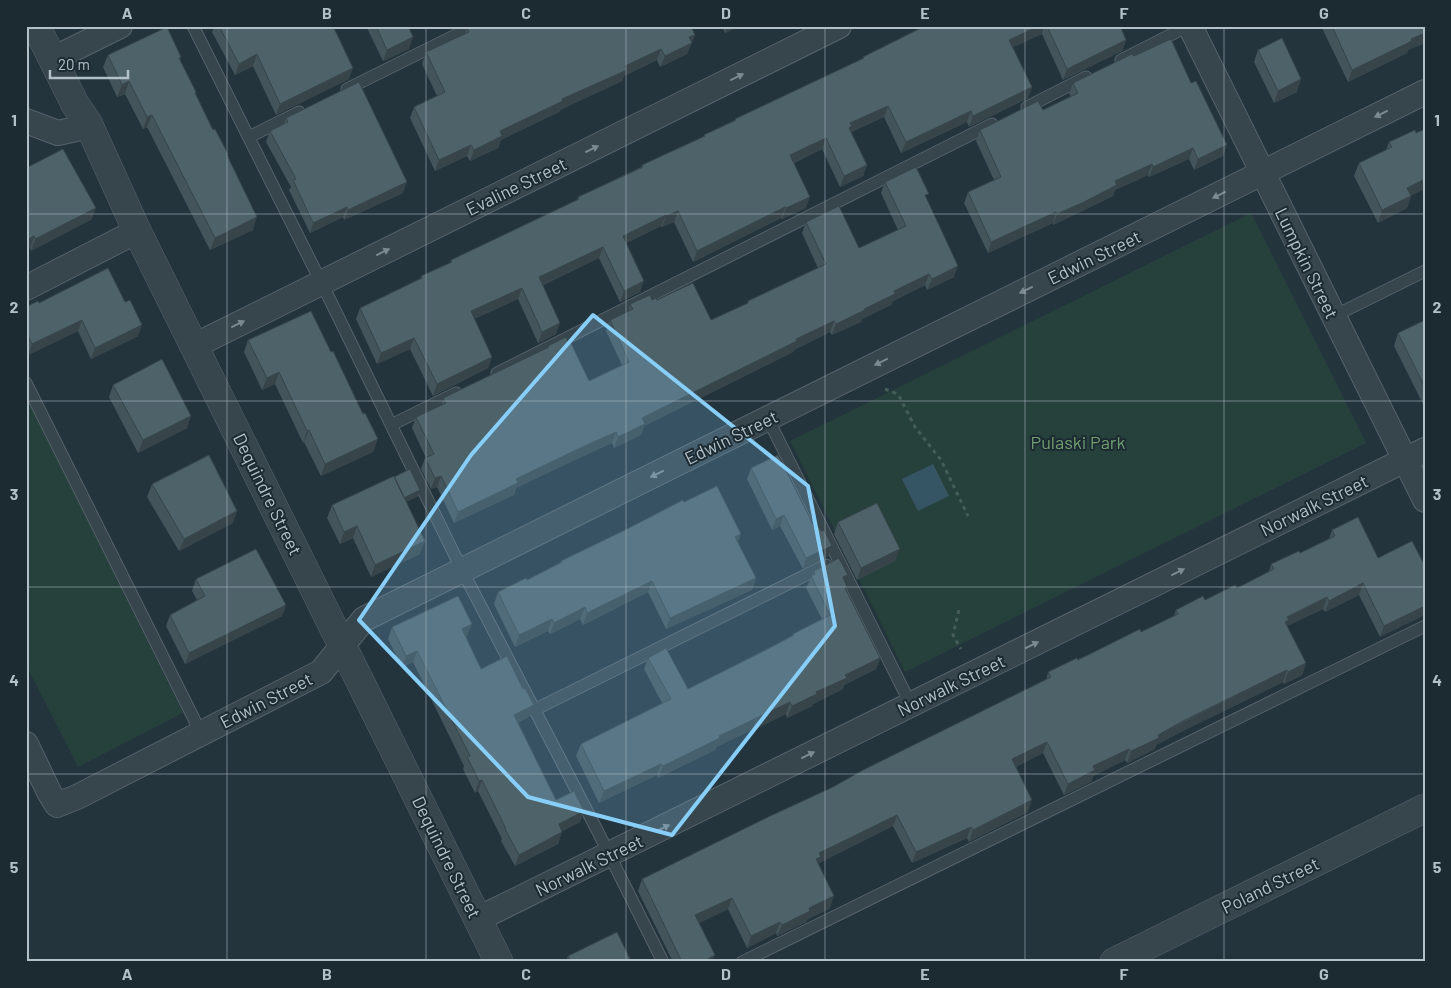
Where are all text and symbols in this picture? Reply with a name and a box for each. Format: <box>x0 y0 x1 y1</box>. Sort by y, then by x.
text: A <box>122 3 133 22</box>
text: B <box>322 3 332 22</box>
text: C <box>521 3 531 22</box>
text: D <box>721 3 731 22</box>
text: E <box>920 3 930 22</box>
text: F <box>1120 3 1129 22</box>
text: G <box>1319 3 1329 22</box>
scale bar <box>50 48 128 80</box>
text: 20 m <box>58 55 90 73</box>
one-way arrow <box>730 73 744 81</box>
text: 1 <box>11 110 17 129</box>
one-way arrow <box>1374 110 1388 118</box>
text: 1 <box>1434 110 1440 129</box>
one-way arrow <box>584 145 599 153</box>
street label: Evaline Street <box>462 152 570 220</box>
one-way arrow <box>1212 191 1226 199</box>
street label: Lumpkin Street <box>1271 204 1343 322</box>
street label: Edwin Street <box>1044 225 1144 289</box>
one-way arrow <box>376 248 390 256</box>
one-way arrow <box>1019 286 1033 294</box>
text: 2 <box>10 297 19 316</box>
text: 2 <box>1433 297 1442 316</box>
one-way arrow <box>231 320 245 328</box>
one-way arrow <box>874 359 888 367</box>
street label: Edwin Street <box>681 405 781 469</box>
street label: Dequindre Street <box>229 429 307 559</box>
park label: Pulaski Park <box>1031 431 1125 453</box>
street label: Norwalk Street <box>1257 469 1371 541</box>
one-way arrow <box>650 470 664 478</box>
text: 3 <box>10 484 18 503</box>
text: 3 <box>1433 484 1441 503</box>
one-way arrow <box>1171 568 1185 576</box>
one-way arrow <box>1025 640 1040 649</box>
street label: Norwalk Street <box>894 649 1008 721</box>
street label: Edwin Street <box>216 667 316 733</box>
text: 4 <box>9 670 19 689</box>
text: 4 <box>1432 670 1442 689</box>
one-way arrow <box>801 751 816 760</box>
street label: Dequindre Street <box>408 792 486 922</box>
one-way arrow <box>656 824 670 832</box>
street label: Norwalk Street <box>532 829 646 901</box>
street label: Poland Street <box>1218 852 1322 918</box>
text: 5 <box>10 857 19 876</box>
text: 5 <box>1433 857 1442 876</box>
text: A <box>122 964 133 983</box>
text: B <box>322 964 332 983</box>
text: C <box>521 964 531 983</box>
text: D <box>721 964 731 983</box>
text: E <box>920 964 930 983</box>
text: F <box>1120 964 1129 983</box>
text: G <box>1319 964 1329 983</box>

